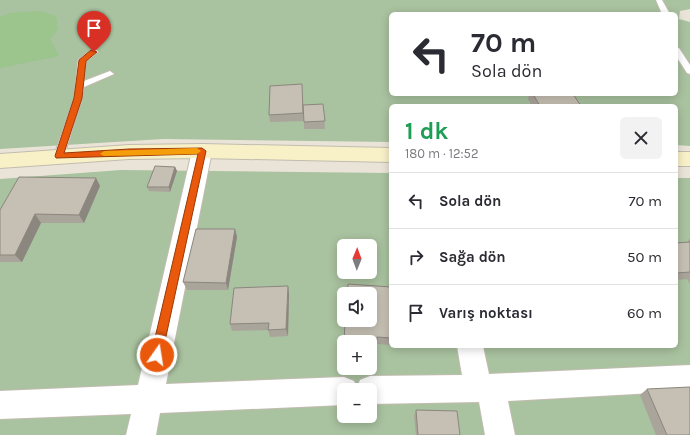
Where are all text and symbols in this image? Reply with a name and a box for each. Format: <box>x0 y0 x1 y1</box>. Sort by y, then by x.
pin <box>77 11 111 52</box>
icon: arrive <box>83 17 105 39</box>
text: 70 m <box>471 26 536 59</box>
icon: left <box>405 28 457 80</box>
text: Sola dön <box>471 60 542 82</box>
text: 1 dk <box>405 117 449 145</box>
button: close <box>620 117 662 159</box>
text: 180 m · 12:52 <box>405 146 478 161</box>
icon: left <box>405 190 427 212</box>
text: Sola dön <box>439 192 501 210</box>
text: 70 m <box>628 192 662 210</box>
north arrow <box>337 239 377 279</box>
map controls <box>337 239 377 423</box>
icon: right <box>405 246 427 268</box>
text: Sağa dön <box>439 248 506 266</box>
text: 50 m <box>627 248 662 266</box>
button: sound <box>337 287 377 327</box>
icon: arrive <box>405 302 427 324</box>
text: Varış noktası <box>439 304 533 322</box>
text: 60 m <box>627 304 662 322</box>
position arrow <box>136 334 178 376</box>
button: + <box>337 335 377 375</box>
button: − <box>337 383 377 423</box>

